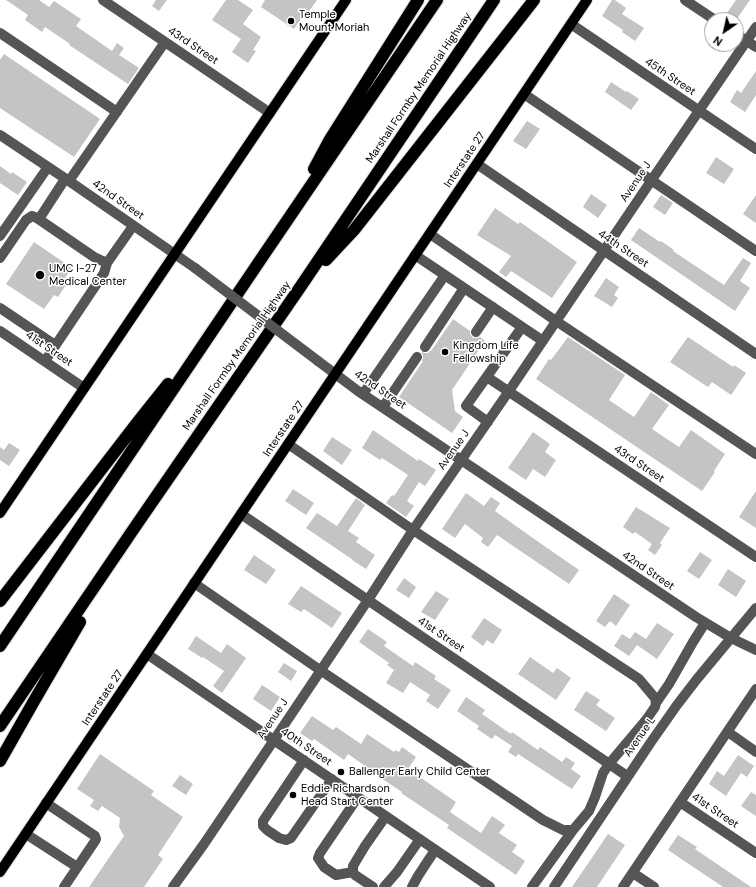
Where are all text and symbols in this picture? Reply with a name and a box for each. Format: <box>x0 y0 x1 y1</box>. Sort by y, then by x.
place label: Temple Mount Moriah <box>299 8 369 34</box>
street label: Marshall Formby Memorial Highway <box>363 10 475 166</box>
north arrow <box>704 12 744 52</box>
marker: Temple Mount Moriah <box>286 16 296 26</box>
street label: 43rd Street <box>165 24 221 68</box>
text: N <box>711 33 725 49</box>
street label: 45th Street <box>642 55 698 99</box>
street label: Interstate 27 <box>442 130 488 190</box>
street label: Avenue J <box>618 159 654 205</box>
street label: 42nd Street <box>90 177 146 223</box>
street label: 44th Street <box>595 227 651 271</box>
place label: UMC I-27 Medical Center <box>49 262 127 288</box>
marker: UMC I-27 Medical Center <box>34 269 46 281</box>
street label: Marshall Formby Memorial Highway <box>180 279 294 433</box>
street label: 41st Street <box>23 328 75 370</box>
place label: Kingdom Life Fellowship <box>453 339 519 365</box>
marker: Kingdom Life Fellowship <box>440 347 450 357</box>
street label: 42nd Street <box>351 368 409 412</box>
street label: Interstate 27 <box>261 399 307 459</box>
street label: Avenue J <box>435 427 473 473</box>
street label: 43rd Street <box>611 442 667 486</box>
street label: 42nd Street <box>619 549 677 593</box>
street label: 41st Street <box>415 614 467 656</box>
street label: Interstate 27 <box>80 668 126 728</box>
street label: Avenue J <box>255 696 291 742</box>
street label: Avenue L <box>621 714 659 760</box>
street label: 40th Street <box>278 725 334 769</box>
place label: Ballenger Early Child Center <box>349 765 490 779</box>
marker: Ballenger Early Child Center <box>336 767 346 777</box>
place label: Eddie Richardson Head Start Center <box>301 782 393 808</box>
marker: Eddie Richardson Head Start Center <box>288 790 298 800</box>
street label: 41st Street <box>689 790 741 832</box>

